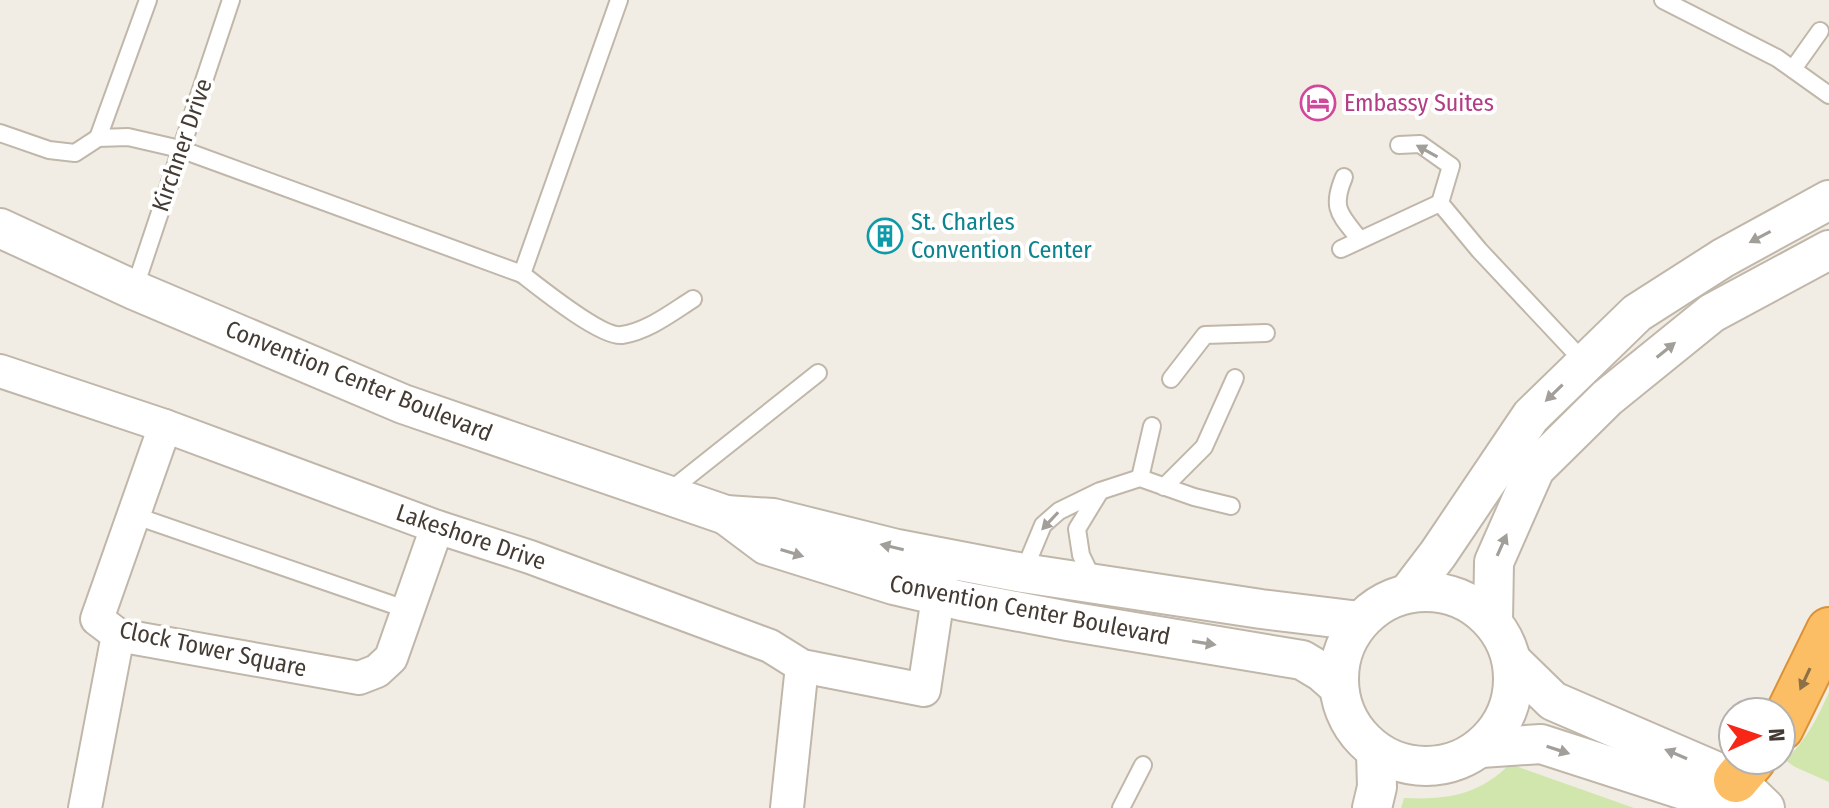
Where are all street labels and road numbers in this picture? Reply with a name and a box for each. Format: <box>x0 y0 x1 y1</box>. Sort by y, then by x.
street label: Kirchner Drive <box>146 75 218 215</box>
street label: Convention Center Boulevard <box>222 315 496 447</box>
street label: Lakeshore Drive <box>392 498 550 576</box>
street label: Convention Center Boulevard <box>887 569 1173 651</box>
street label: Clock Tower Square <box>117 615 309 683</box>

